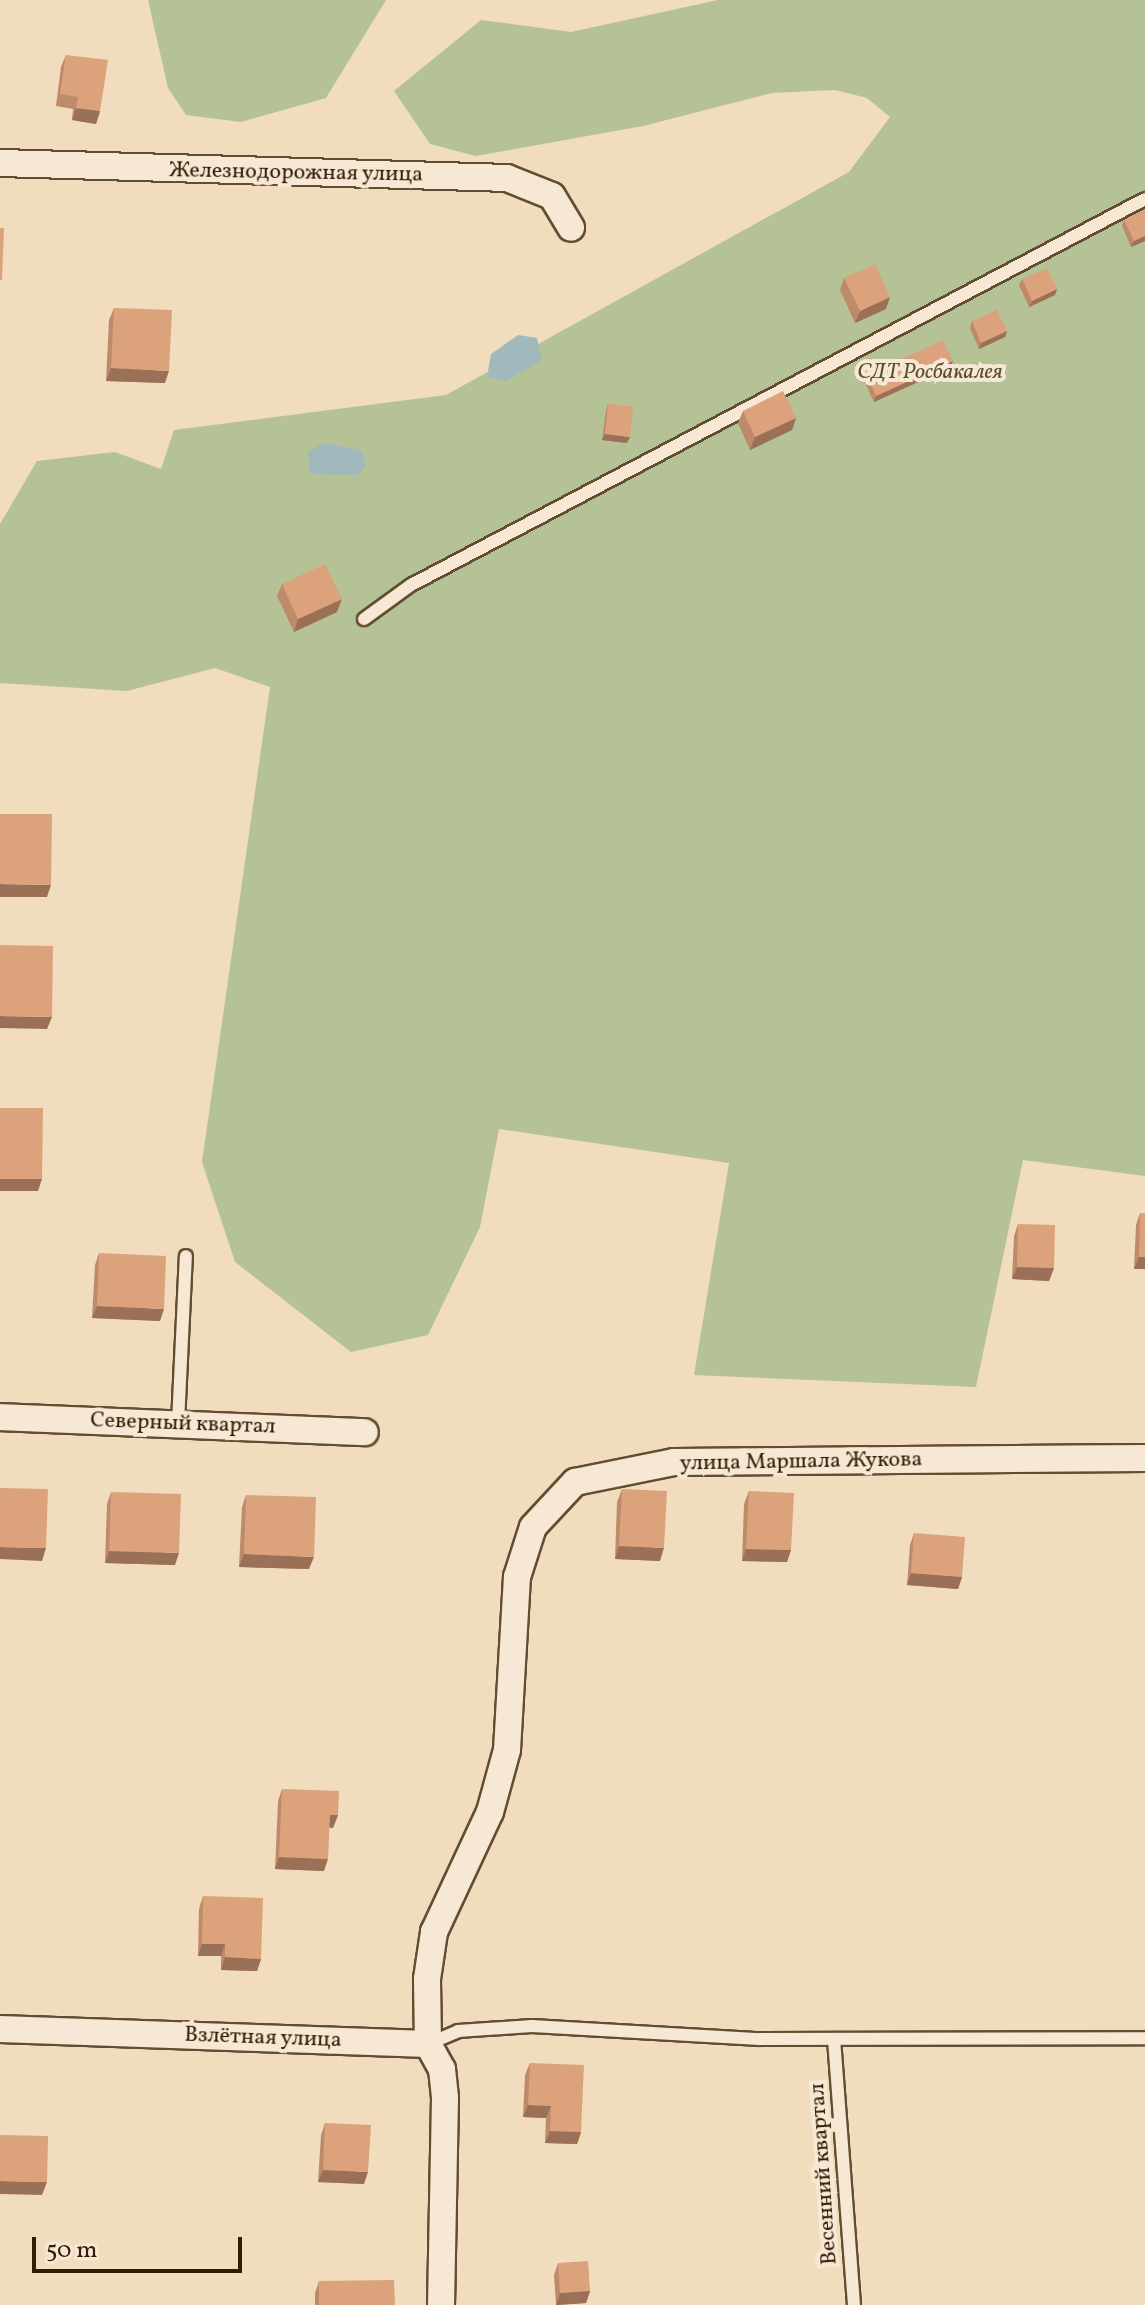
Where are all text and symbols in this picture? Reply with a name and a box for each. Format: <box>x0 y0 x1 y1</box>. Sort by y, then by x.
street label: Железнодорожная улица <box>168 158 424 188</box>
park label: СДТ Росбакалея <box>857 360 1003 386</box>
street label: Северный квартал <box>90 1408 276 1440</box>
street label: улица Маршала Жукова <box>679 1447 923 1477</box>
street label: Взлётная улица <box>184 2022 342 2054</box>
street label: Весенний квартал <box>804 2082 844 2266</box>
scale bar <box>36 2221 246 2271</box>
text: 50 m <box>46 2234 98 2268</box>

